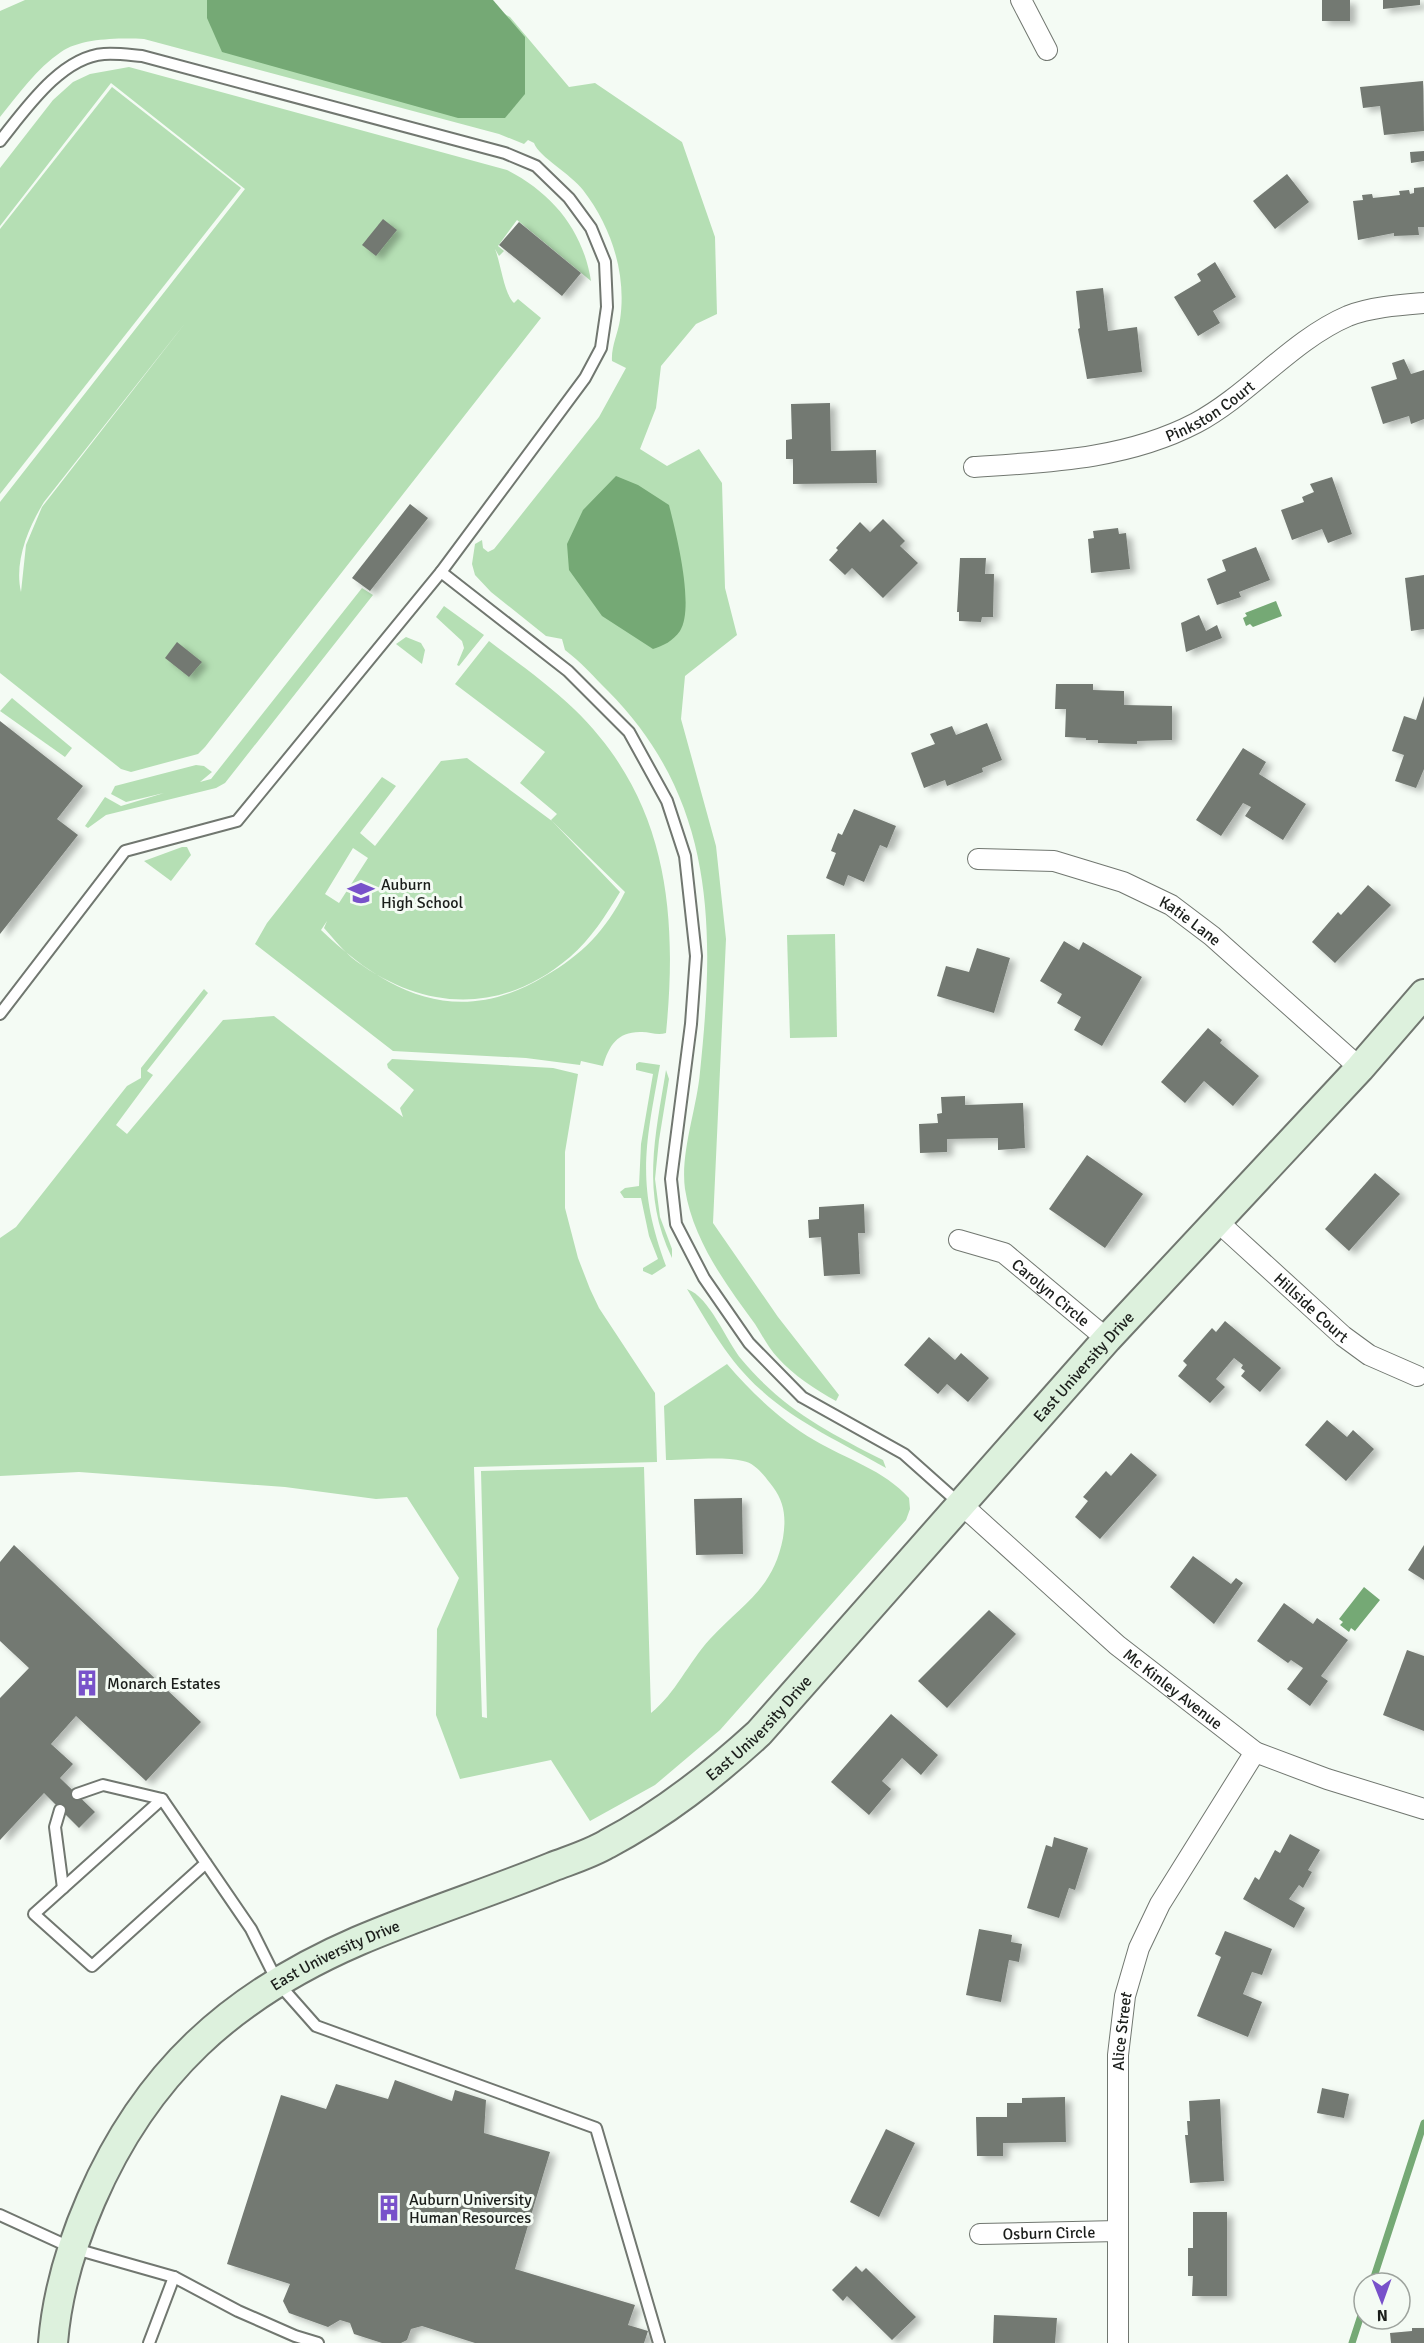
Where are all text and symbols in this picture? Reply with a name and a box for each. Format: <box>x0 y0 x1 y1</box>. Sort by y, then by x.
street label: Pinkston Court <box>1163 376 1259 447</box>
place label: Auburn High School <box>381 875 464 913</box>
school or university icon: Auburn High School <box>346 878 376 908</box>
street label: Katie Lane <box>1156 892 1225 950</box>
street label: Carolyn Circle <box>1007 1255 1093 1331</box>
street label: Hillside Court <box>1269 1269 1352 1348</box>
street label: East University Drive <box>1029 1308 1139 1427</box>
street label: Mc Kinley Avenue <box>1119 1645 1226 1734</box>
building icon: Monarch Estates <box>72 1668 102 1698</box>
street label: East University Drive <box>702 1672 816 1786</box>
place label: Monarch Estates <box>107 1674 221 1694</box>
street label: East University Drive <box>267 1916 403 1995</box>
street label: Alice Street <box>1109 1989 1137 2071</box>
place label: Auburn University Human Resources <box>409 2190 532 2228</box>
building icon: Auburn University Human Resources <box>374 2193 404 2223</box>
street label: Osburn Circle <box>1002 2222 1096 2245</box>
north arrow <box>1352 2271 1412 2331</box>
text: N <box>1377 2305 1388 2325</box>

